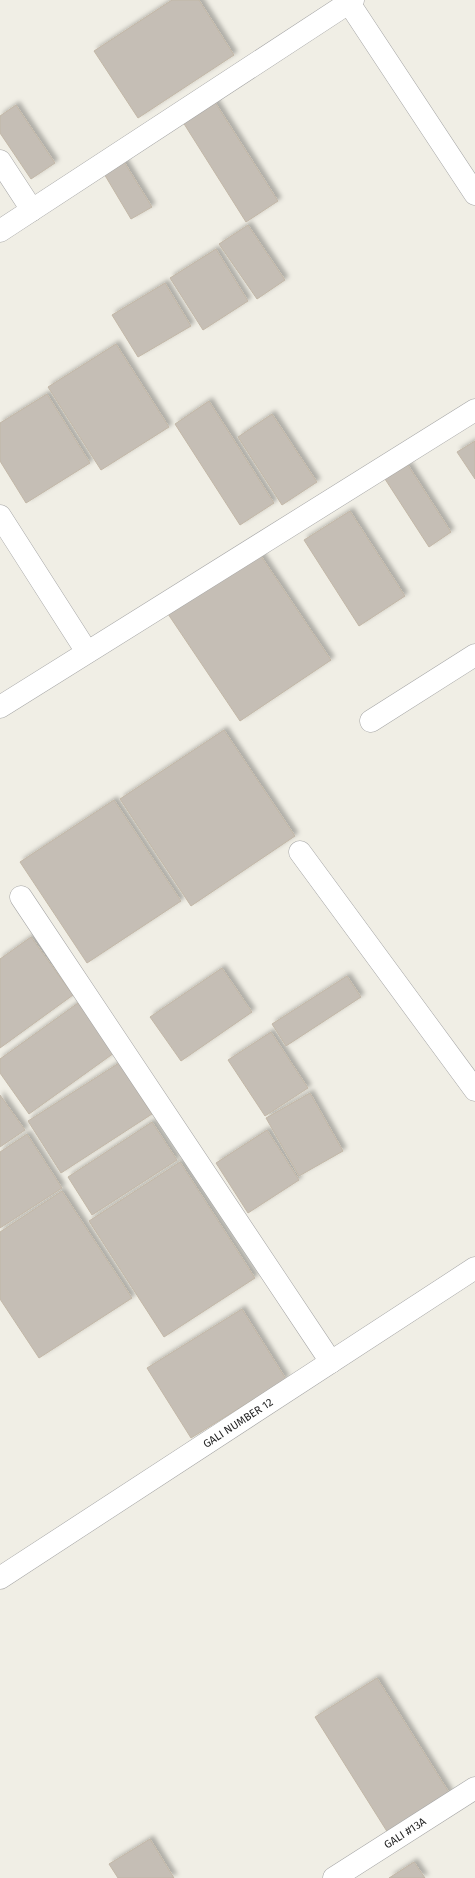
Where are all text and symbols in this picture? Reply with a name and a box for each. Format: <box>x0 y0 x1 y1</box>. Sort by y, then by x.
street label: GALI NUMBER 12 <box>201 1396 275 1451</box>
street label: GALI #13A <box>382 1815 429 1851</box>

